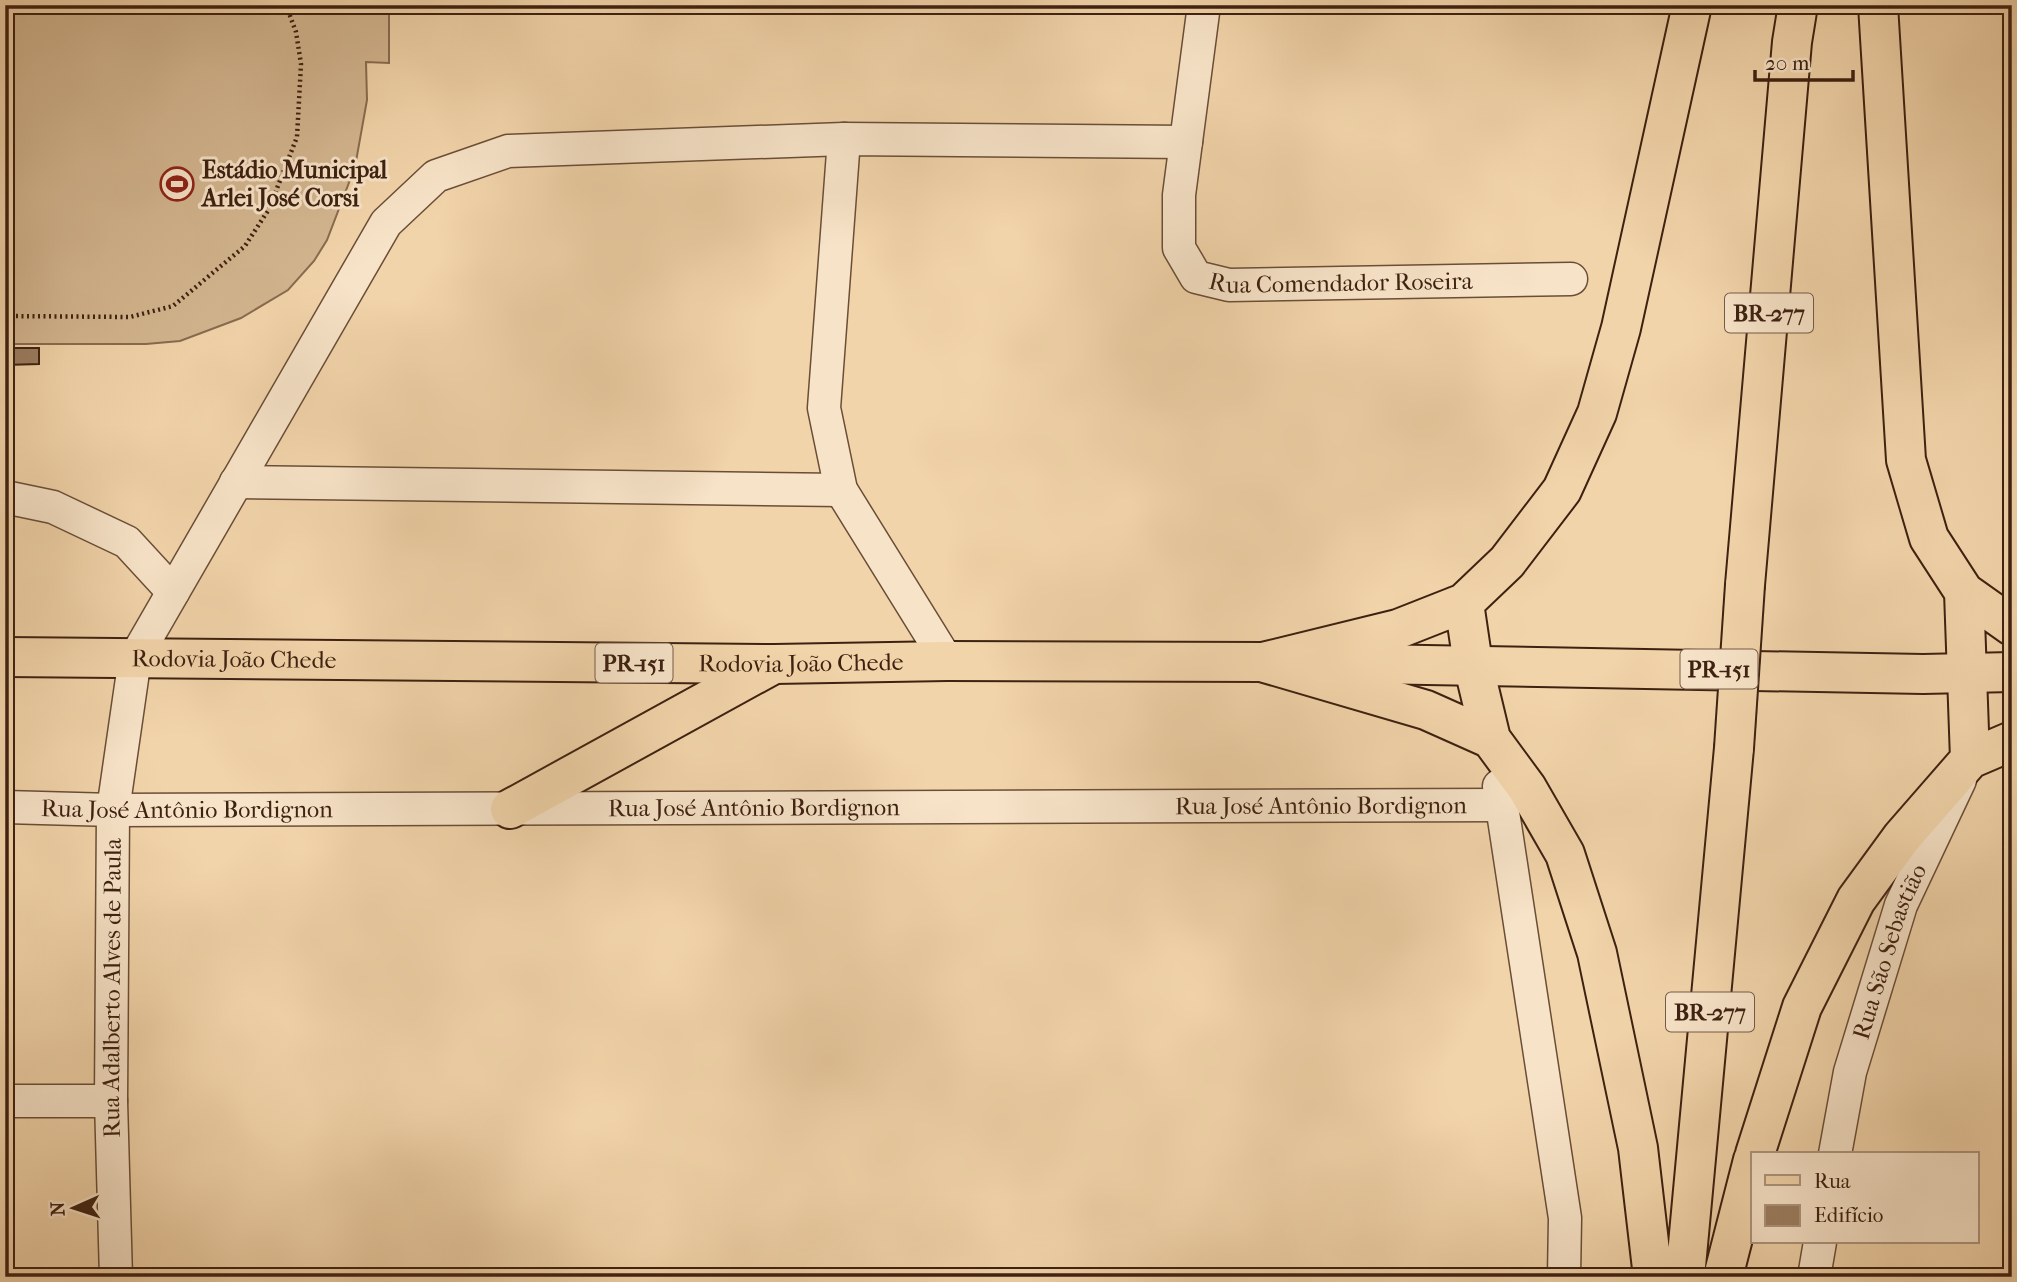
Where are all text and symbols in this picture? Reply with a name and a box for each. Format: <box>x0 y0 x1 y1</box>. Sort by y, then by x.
scale bar <box>1755 38 1853 82</box>
text: 20 m <box>1765 51 1810 75</box>
place label: Estádio Municipal Arlei José Corsi <box>200 156 387 212</box>
sports icon: Estádio Municipal Arlei José Corsi <box>158 165 196 203</box>
street label: Rua Comendador Roseira <box>1206 267 1474 299</box>
road number: BR-277 <box>1725 294 1813 332</box>
road number: PR-151 <box>596 643 672 682</box>
street label: Rodovia João Chede <box>131 644 337 674</box>
street label: Rodovia João Chede <box>698 648 904 678</box>
road number: PR-151 <box>1680 650 1758 688</box>
street label: Rua José Antônio Bordignon <box>1175 791 1467 820</box>
street label: Rua José Antônio Bordignon <box>608 793 900 822</box>
street label: Rua José Antônio Bordignon <box>41 794 333 824</box>
street label: Rua Adalberto Alves de Paula <box>97 837 127 1138</box>
street label: Rua São Sebastião <box>1847 859 1932 1043</box>
road number: BR-277 <box>1666 993 1754 1032</box>
legend <box>1751 1152 1979 1244</box>
text: Rua <box>1814 1169 1851 1193</box>
north arrow <box>38 1174 108 1244</box>
text: N <box>47 1200 69 1217</box>
text: Edifício <box>1814 1203 1883 1227</box>

